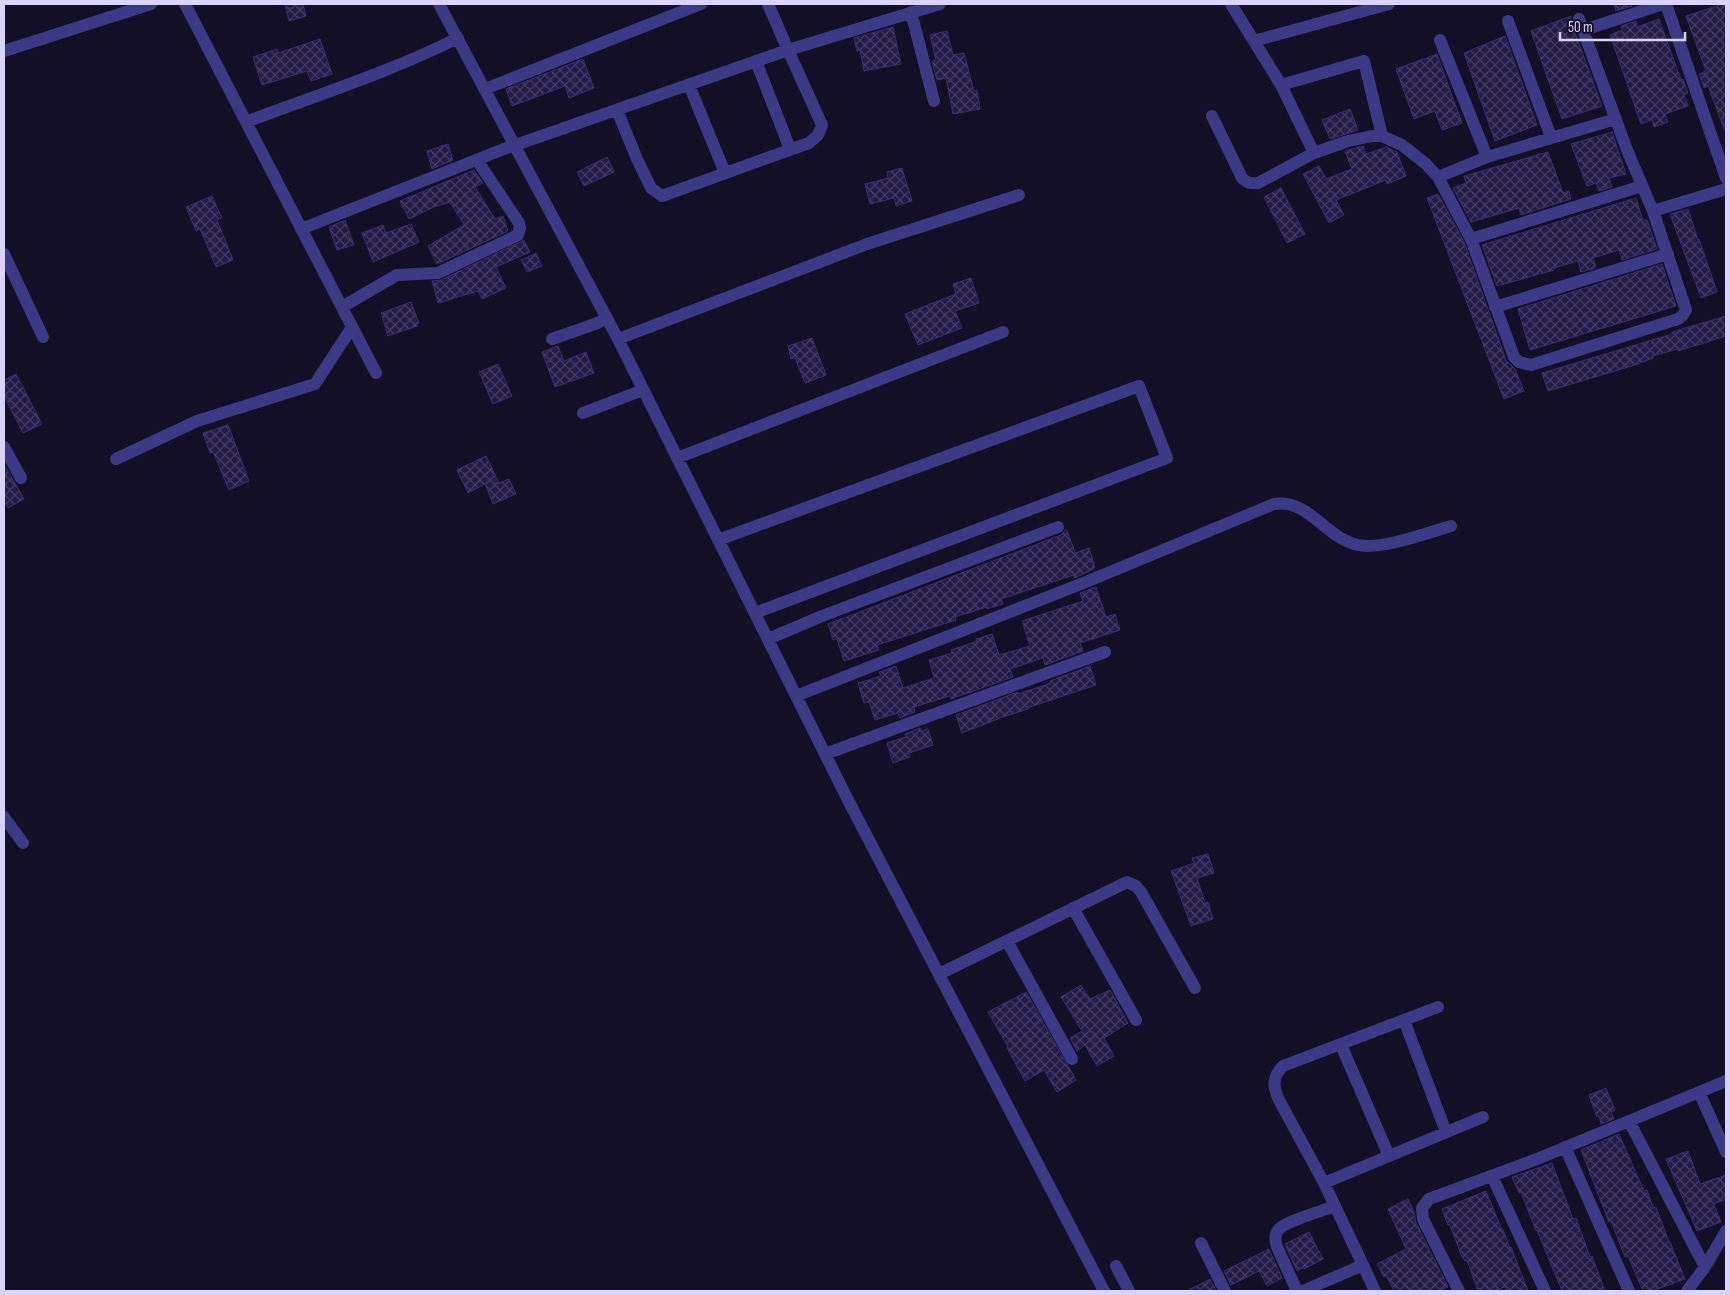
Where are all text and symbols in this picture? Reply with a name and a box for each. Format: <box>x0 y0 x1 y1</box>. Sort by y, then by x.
scale bar <box>1560 10 1685 42</box>
text: 50 m <box>1568 18 1593 37</box>

